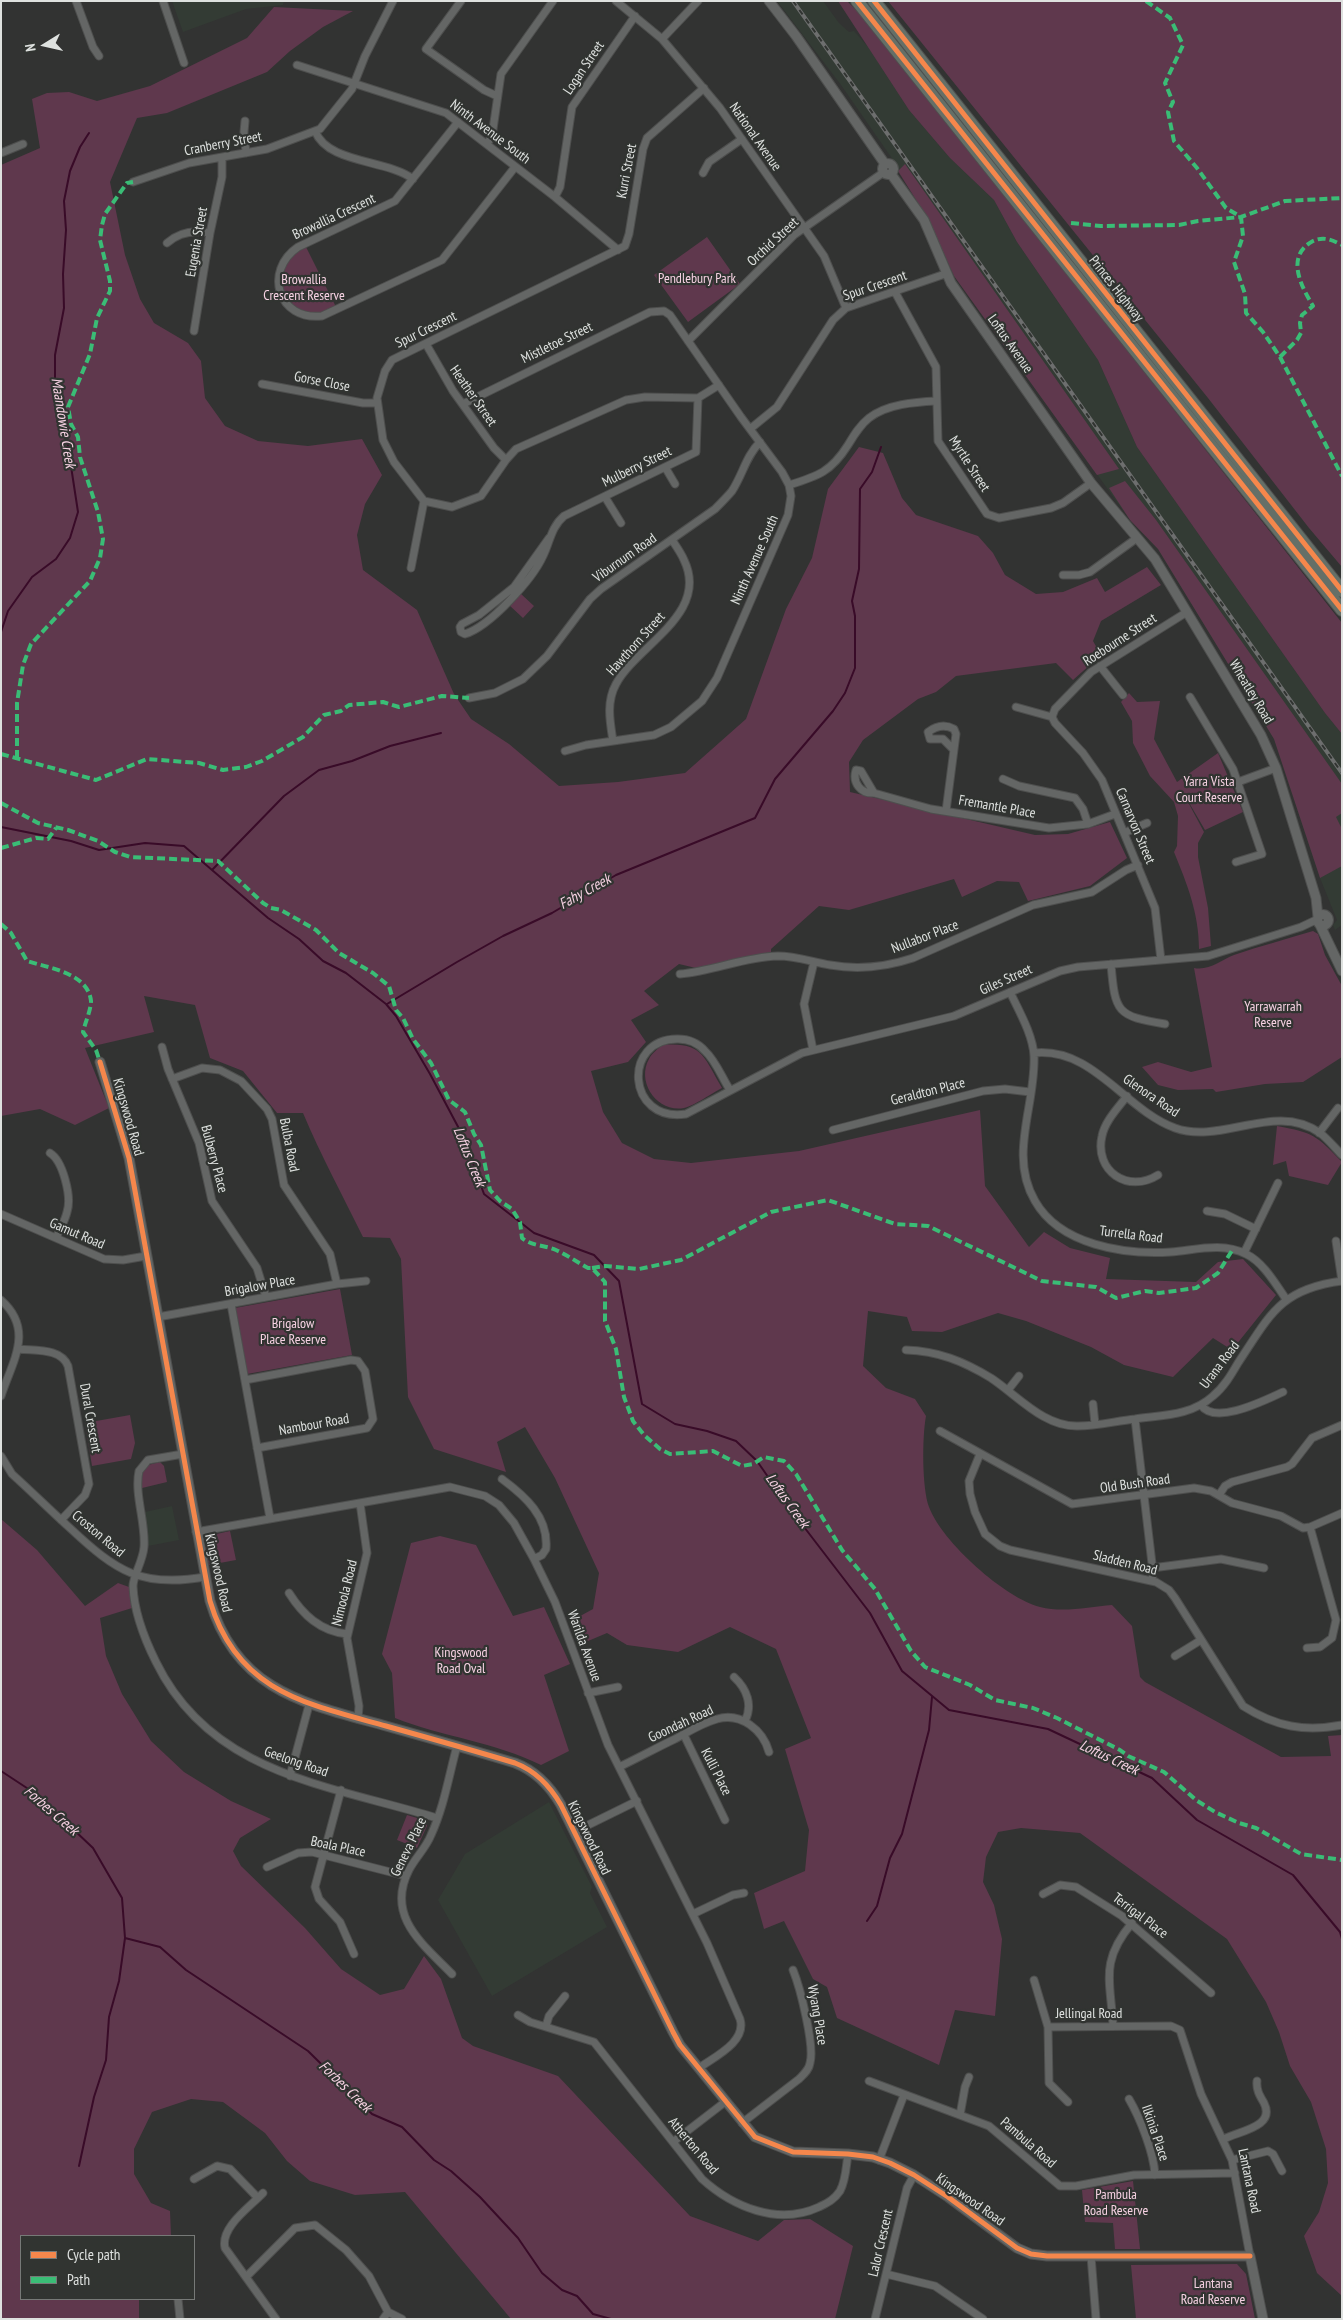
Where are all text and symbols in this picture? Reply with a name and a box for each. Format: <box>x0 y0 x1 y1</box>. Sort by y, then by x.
north arrow <box>20 20 70 70</box>
street label: Logan Street <box>560 38 608 98</box>
text: N <box>21 42 40 53</box>
street label: Ninth Avenue South <box>447 96 533 168</box>
street label: National Avenue <box>725 100 785 174</box>
street label: Cranberry Street <box>183 128 263 160</box>
street label: Kurri Street <box>613 142 641 200</box>
street label: Browallia Crescent <box>290 190 378 244</box>
street label: Eugenia Street <box>183 206 211 278</box>
street label: Orchid Street <box>744 214 802 270</box>
street label: Princes Highway <box>1085 253 1147 325</box>
street label: Spur Crescent <box>841 267 909 305</box>
park label: Pendlebury Park <box>658 271 736 287</box>
park label: Browallia Crescent Reserve <box>263 272 345 304</box>
street label: Spur Crescent <box>393 308 459 352</box>
street label: Loftus Avenue <box>984 312 1036 376</box>
street label: Mistletoe Street <box>519 319 595 367</box>
street label: Heather Street <box>446 362 500 430</box>
street label: Gorse Close <box>293 368 351 396</box>
water label: Maandowie Creek <box>47 376 79 470</box>
street label: Myrtle Street <box>945 433 993 495</box>
street label: Mulberry Street <box>600 443 674 491</box>
street label: Ninth Avenue South <box>728 513 782 607</box>
street label: Viburnum Road <box>590 530 660 586</box>
street label: Hawthorn Street <box>603 609 669 679</box>
street label: Roebourne Street <box>1080 610 1160 670</box>
street label: Wheatley Road <box>1225 657 1277 727</box>
park label: Yarra Vista Court Reserve <box>1176 774 1242 806</box>
street label: Carnarvon Street <box>1111 786 1159 866</box>
street label: Fremantle Place <box>957 792 1037 822</box>
water label: Fahy Creek <box>556 870 614 914</box>
street label: Nullabor Place <box>889 917 961 957</box>
street label: Giles Street <box>977 961 1035 999</box>
park label: Yarrawarrah Reserve <box>1244 999 1302 1032</box>
street label: Glenora Road <box>1120 1071 1182 1121</box>
street label: Geraldton Place <box>889 1075 967 1109</box>
street label: Kingswood Road <box>109 1076 147 1158</box>
street label: Bulba Road <box>276 1117 302 1173</box>
street label: Bulberry Place <box>197 1123 231 1195</box>
water label: Loftus Creek <box>449 1124 489 1190</box>
street label: Gamut Road <box>47 1215 107 1253</box>
street label: Turrella Road <box>1098 1223 1164 1247</box>
street label: Brigalow Place <box>223 1272 297 1300</box>
park label: Brigalow Place Reserve <box>260 1316 326 1348</box>
street label: Urana Road <box>1197 1338 1243 1392</box>
street label: Dural Crescent <box>76 1382 104 1454</box>
street label: Nambour Road <box>278 1411 350 1439</box>
water label: Loftus Creek <box>761 1470 813 1532</box>
street label: Old Bush Road <box>1099 1471 1171 1497</box>
street label: Croston Road <box>68 1507 128 1561</box>
street label: Kingswood Road <box>201 1532 235 1614</box>
street label: Sladden Road <box>1091 1547 1159 1579</box>
street label: Nimoola Road <box>329 1558 361 1628</box>
street label: Warilda Avenue <box>563 1608 605 1684</box>
park label: Kingswood Road Oval <box>434 1645 488 1678</box>
street label: Goondah Road <box>646 1702 716 1746</box>
water label: Loftus Creek <box>1076 1736 1142 1780</box>
street label: Geelong Road <box>262 1743 330 1781</box>
street label: Kulli Place <box>697 1746 735 1798</box>
water label: Forbes Creek <box>20 1782 82 1840</box>
street label: Kingswood Road <box>564 1798 614 1878</box>
street label: Geneva Place <box>387 1815 431 1879</box>
street label: Boala Place <box>309 1833 367 1861</box>
street label: Terrigal Place <box>1109 1890 1171 1942</box>
street label: Wyang Place <box>803 1984 831 2046</box>
street label: Jellingal Road <box>1056 2006 1122 2022</box>
water label: Forbes Creek <box>315 2057 375 2117</box>
street label: Ilkinia Place <box>1138 2103 1172 2163</box>
street label: Atherton Road <box>664 2114 722 2178</box>
street label: Pambula Road <box>997 2114 1059 2172</box>
street label: Lantana Road <box>1234 2147 1264 2215</box>
street label: Kingswood Road <box>932 2170 1008 2230</box>
park label: Pambula Road Reserve <box>1084 2187 1148 2220</box>
street label: Lalor Crescent <box>865 2208 897 2278</box>
legend <box>20 2235 195 2300</box>
text: Cycle path <box>67 2245 120 2264</box>
text: Path <box>67 2270 90 2289</box>
park label: Lantana Road Reserve <box>1181 2276 1245 2308</box>

